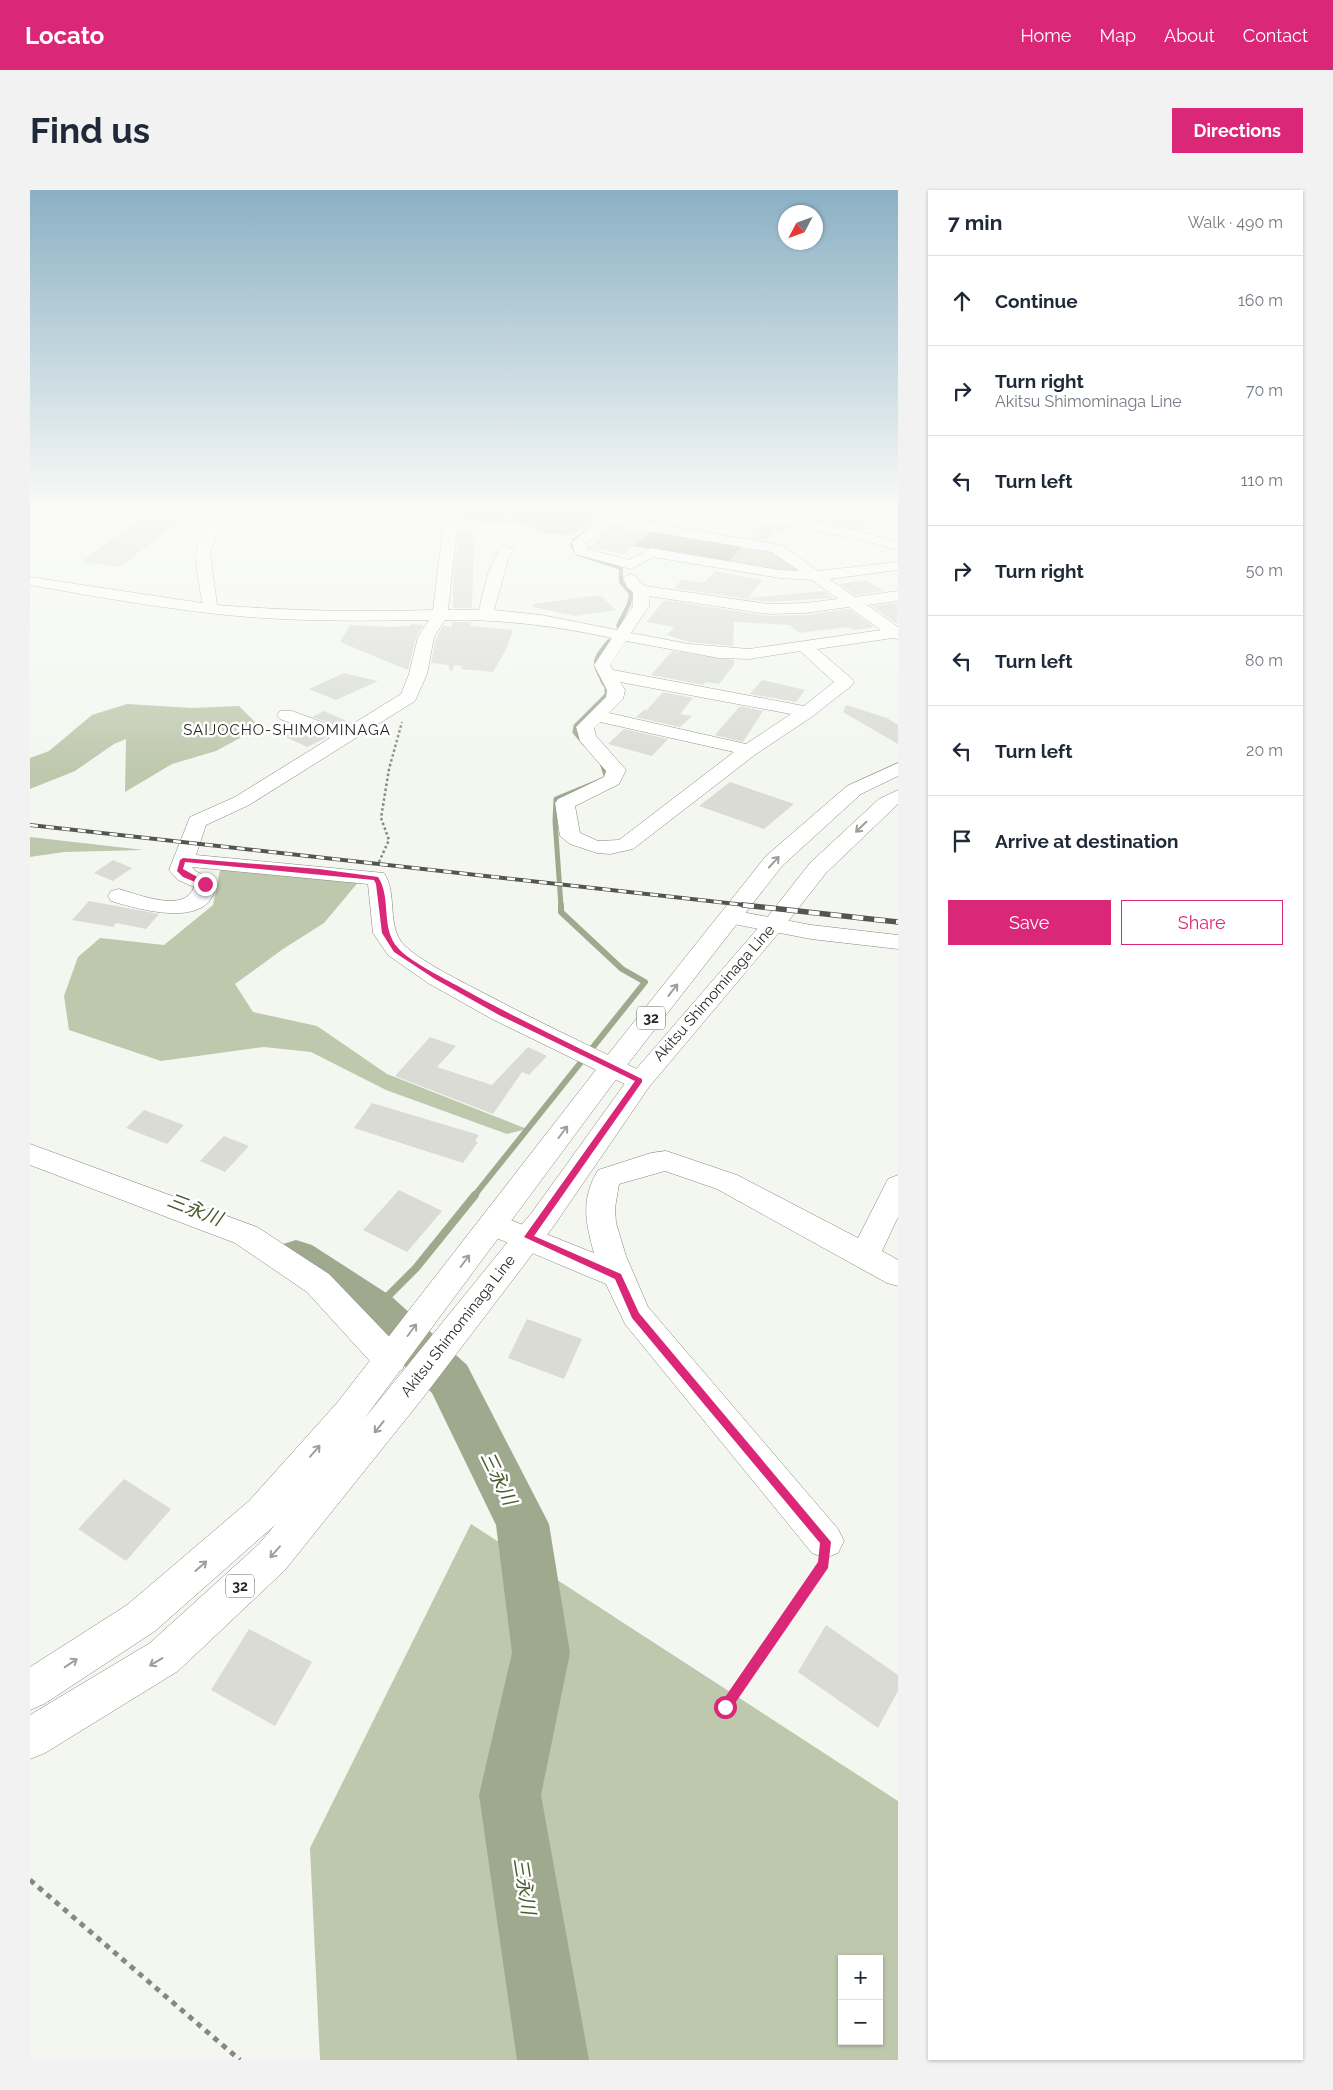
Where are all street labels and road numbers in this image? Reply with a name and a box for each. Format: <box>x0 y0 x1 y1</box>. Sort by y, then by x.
street label: Akitsu Shimominaga Line <box>650 921 778 1065</box>
road number: 32 <box>637 1006 665 1030</box>
street label: Akitsu Shimominaga Line <box>397 1251 519 1400</box>
road number: 32 <box>226 1574 254 1598</box>

